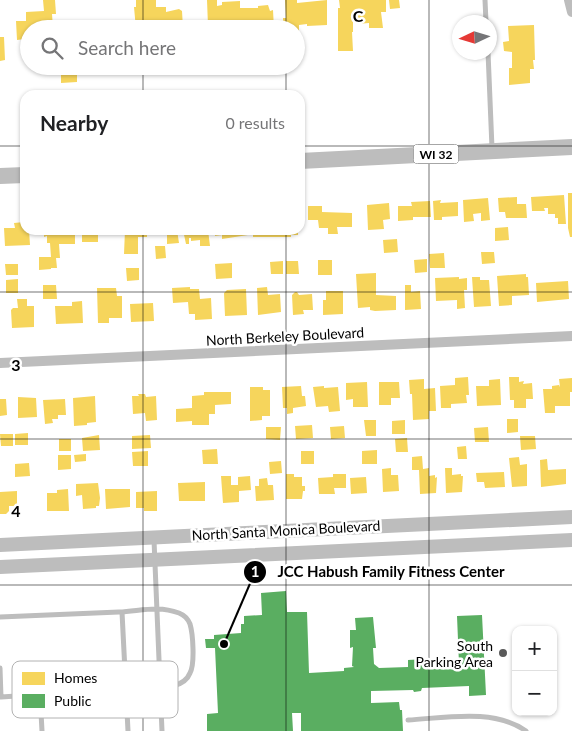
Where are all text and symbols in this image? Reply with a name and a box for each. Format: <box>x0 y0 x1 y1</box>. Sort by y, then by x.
text: C <box>353 6 364 25</box>
north arrow <box>452 15 497 60</box>
search box <box>20 20 305 75</box>
icon: search <box>38 34 66 62</box>
text: Search here <box>78 36 176 59</box>
text: Nearby <box>40 110 108 135</box>
text: 0 results <box>225 113 285 132</box>
road number: WI 32 <box>414 144 458 164</box>
street label: North Berkeley Boulevard <box>205 323 365 349</box>
text: 3 <box>11 355 21 374</box>
text: 4 <box>11 501 21 520</box>
street label: North Santa Monica Boulevard <box>191 517 381 543</box>
callout: JCC Habush Family Fitness Center <box>242 557 515 587</box>
text: 1 <box>251 562 259 580</box>
text: JCC Habush Family Fitness Center <box>277 562 505 580</box>
map controls <box>512 626 557 716</box>
button: + <box>512 626 557 671</box>
place label: South Parking Area <box>415 637 493 670</box>
marker: South Parking Area <box>497 647 509 659</box>
legend <box>12 661 178 718</box>
text: Homes <box>54 669 97 686</box>
button: − <box>512 671 557 716</box>
text: Public <box>54 692 92 709</box>

